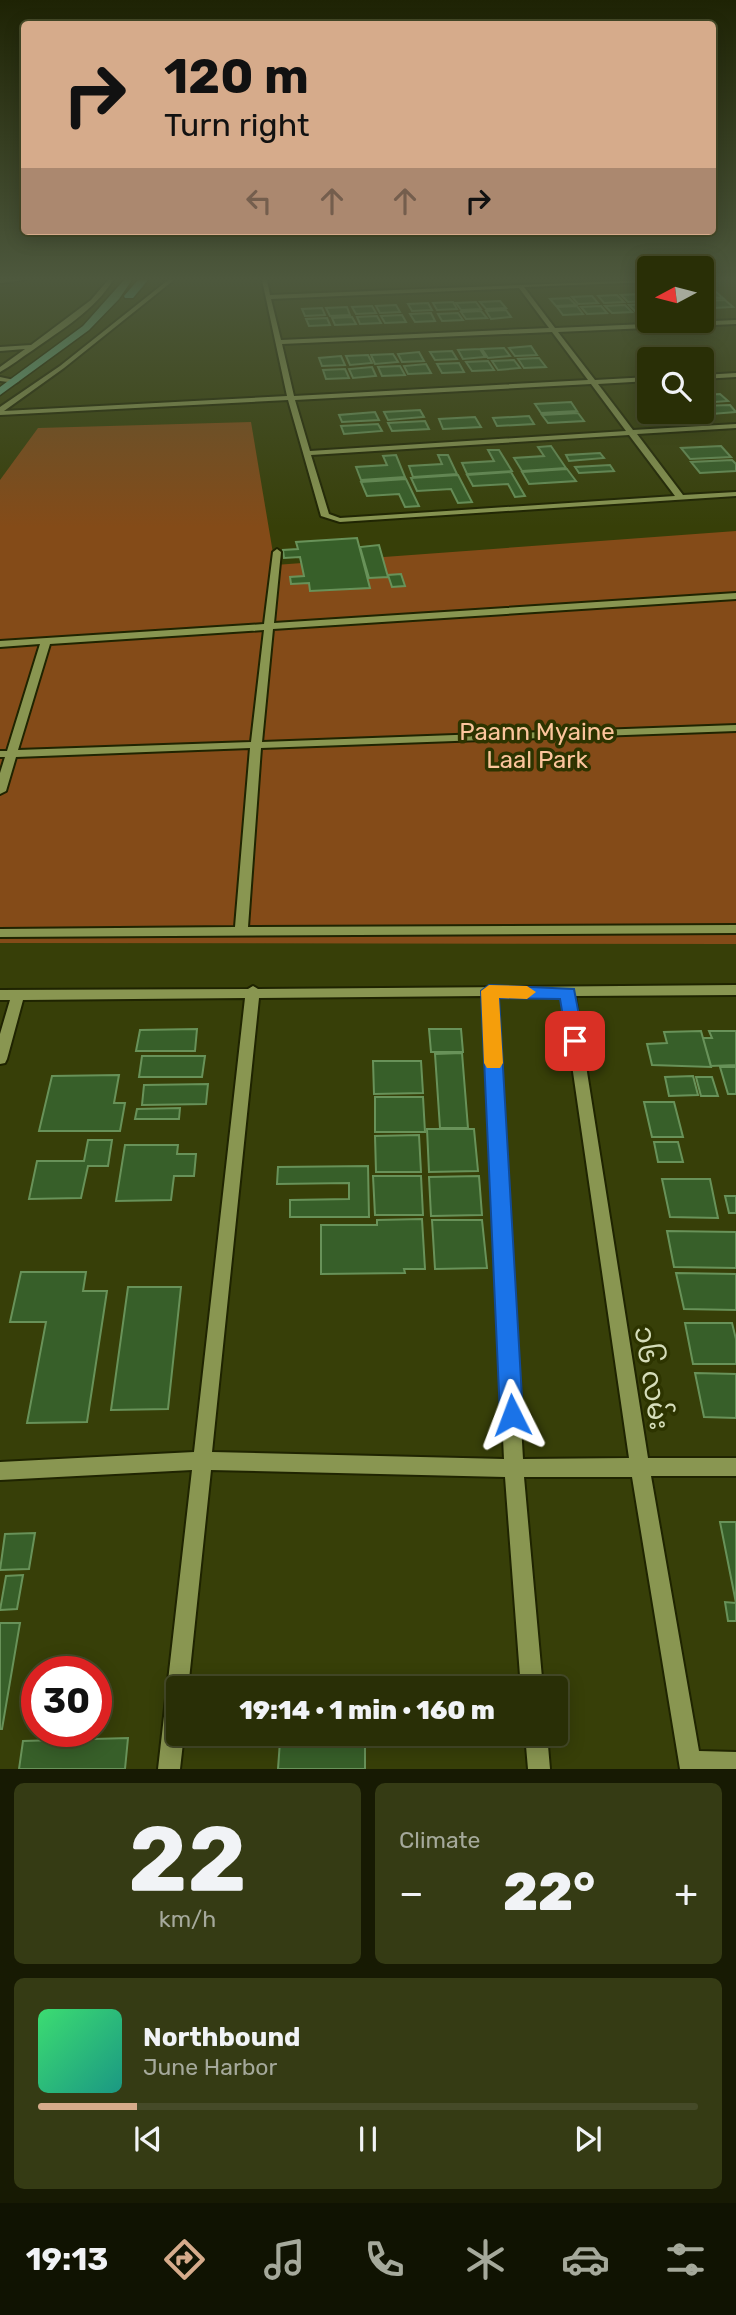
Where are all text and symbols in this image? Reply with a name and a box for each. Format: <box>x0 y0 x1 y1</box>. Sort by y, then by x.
text: 120 m <box>164 47 309 105</box>
icon: right <box>49 49 140 140</box>
text: Turn right <box>164 106 309 144</box>
icon: left <box>240 182 278 220</box>
icon: ahead <box>313 182 351 220</box>
icon: ahead <box>386 182 424 220</box>
icon: right <box>459 182 497 220</box>
north arrow <box>637 256 714 332</box>
map controls <box>637 256 714 424</box>
button: search <box>637 347 714 424</box>
park label: Paann Myaine Laal Park <box>459 718 615 774</box>
pin <box>545 1011 605 1071</box>
icon: arrive <box>556 1022 594 1060</box>
street label: ၁၆ လမ်း <box>628 1323 678 1432</box>
position arrow <box>475 1378 549 1452</box>
speed limit sign: 30 <box>21 1656 112 1747</box>
text: 19:14 · 1 min · 160 m <box>239 1695 495 1726</box>
text: 22 <box>128 1805 247 1913</box>
text: Climate <box>399 1826 480 1854</box>
text: 22° <box>503 1861 595 1923</box>
text: − <box>399 1870 424 1916</box>
text: + <box>674 1870 698 1916</box>
text: km/h <box>159 1905 216 1933</box>
text: Northbound <box>143 2022 301 2053</box>
text: June Harbor <box>143 2053 277 2081</box>
icon: previous <box>129 2120 167 2158</box>
icon: pause <box>349 2120 387 2158</box>
icon: next <box>569 2120 607 2158</box>
icon: directions <box>160 2235 209 2284</box>
icon: music <box>260 2235 309 2284</box>
icon: phone <box>360 2235 409 2284</box>
icon: climate <box>461 2235 510 2284</box>
icon: car <box>561 2235 610 2284</box>
icon: filters <box>661 2235 710 2284</box>
text: 19:13 <box>26 2240 108 2278</box>

